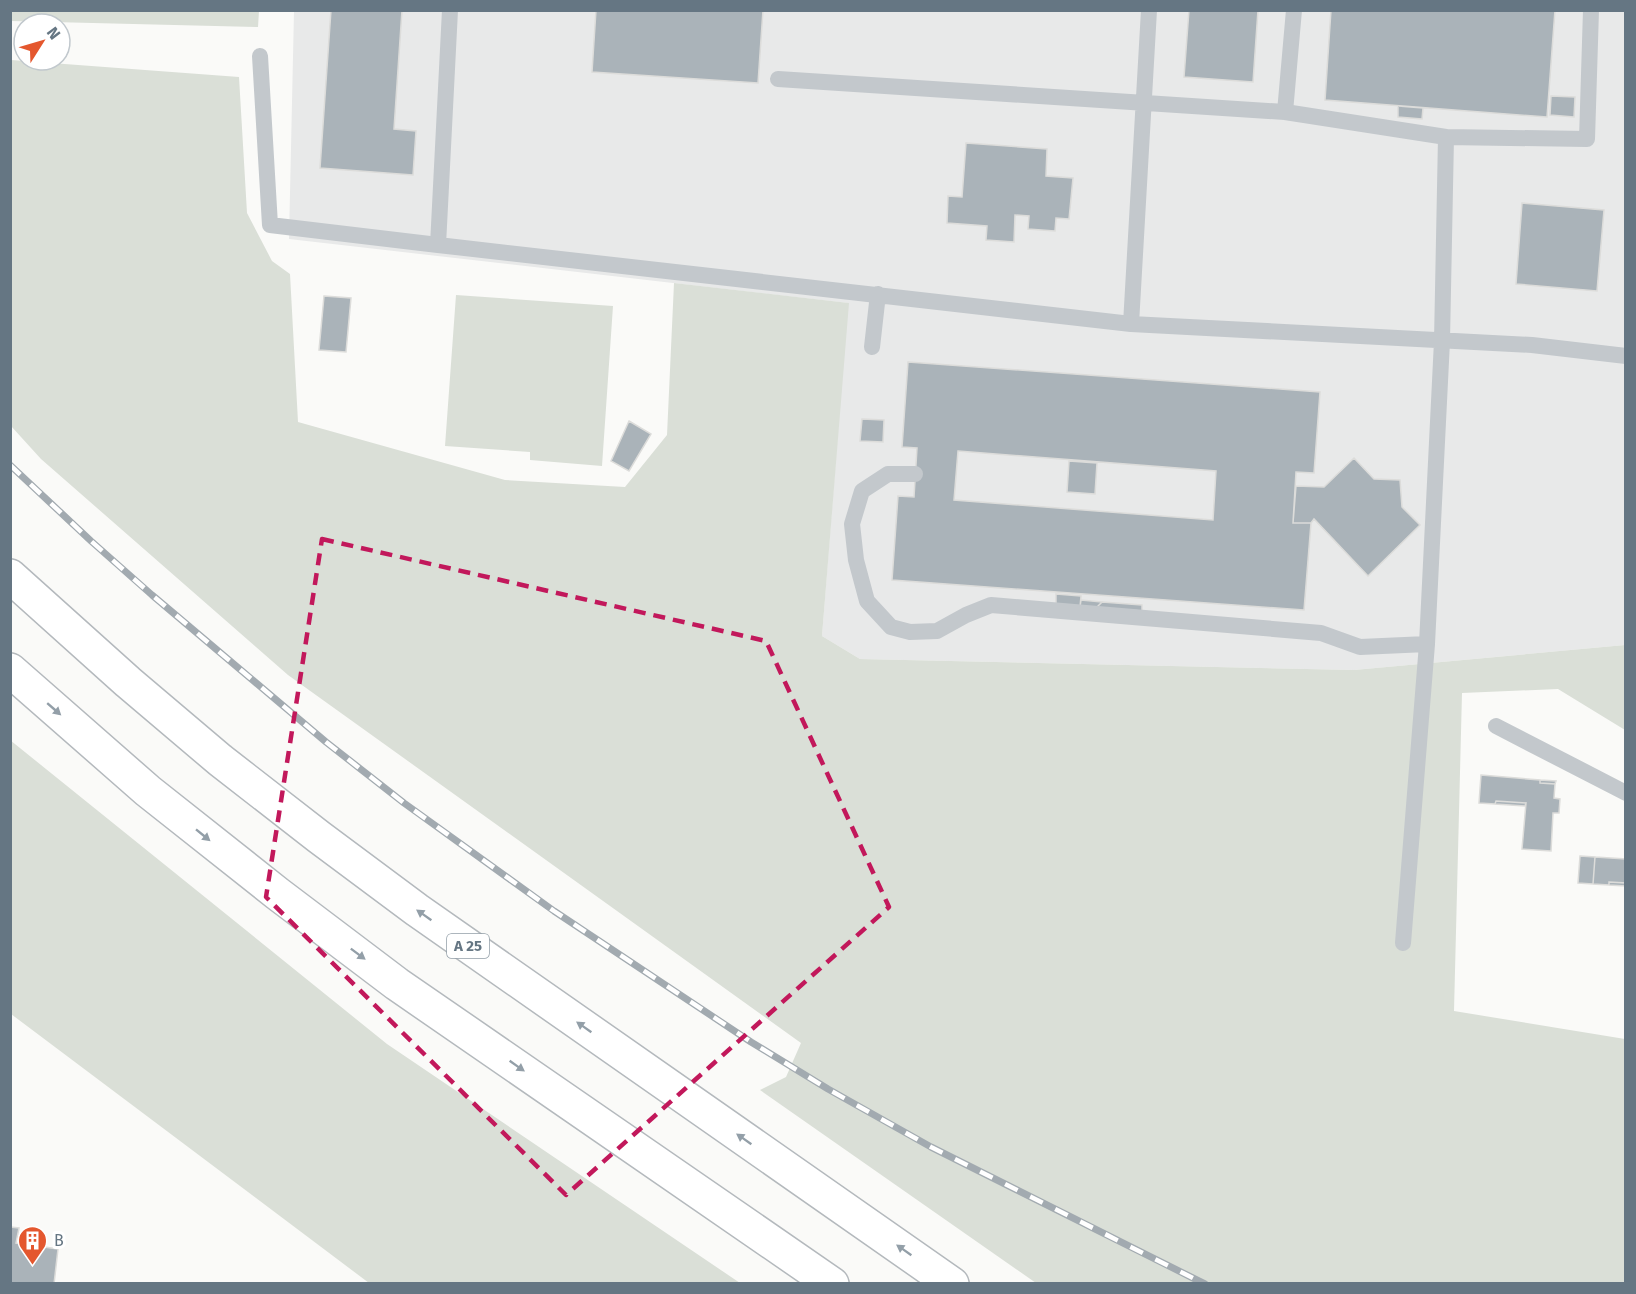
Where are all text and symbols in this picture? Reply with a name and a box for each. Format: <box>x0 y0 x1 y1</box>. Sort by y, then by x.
north arrow <box>12 12 72 72</box>
text: N <box>43 23 64 43</box>
one-way arrow <box>46 702 61 715</box>
one-way arrow <box>195 828 211 841</box>
one-way arrow <box>417 909 433 921</box>
road number: A 25 <box>447 934 489 958</box>
one-way arrow <box>349 948 365 960</box>
one-way arrow <box>576 1022 592 1033</box>
one-way arrow <box>509 1060 525 1071</box>
one-way arrow <box>737 1133 753 1145</box>
building icon: B <box>17 1224 49 1266</box>
place label: B <box>54 1231 64 1250</box>
one-way arrow <box>897 1244 913 1256</box>

